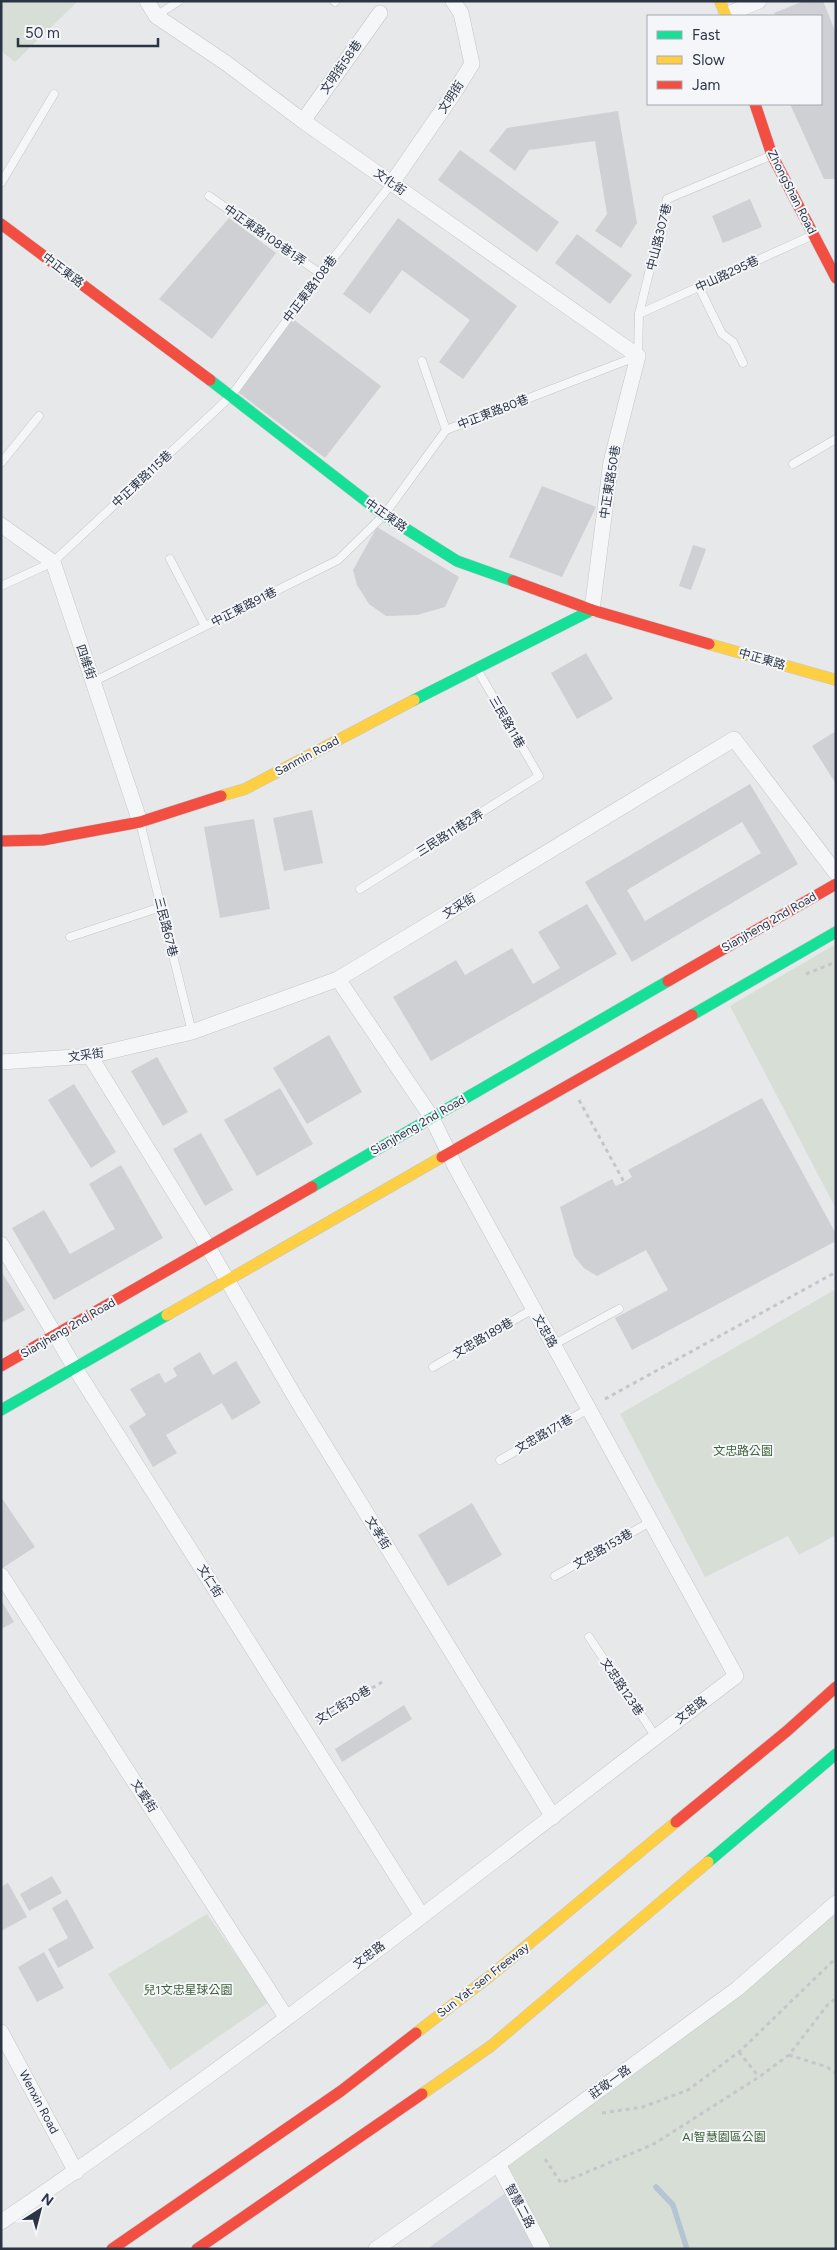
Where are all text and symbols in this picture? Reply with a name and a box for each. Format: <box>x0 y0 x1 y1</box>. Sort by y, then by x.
scale bar <box>18 15 158 47</box>
legend <box>647 15 822 105</box>
text: 50 m <box>25 24 60 42</box>
text: Fast <box>692 26 721 44</box>
street label: 文明街58巷 <box>317 37 365 97</box>
text: Slow <box>692 51 725 69</box>
text: Jam <box>692 76 720 94</box>
street label: 文明街 <box>435 78 467 116</box>
street label: ZhongShan Road <box>765 148 819 236</box>
street label: 文化街 <box>371 166 409 198</box>
street label: 中正東路108巷1弄 <box>221 201 309 269</box>
street label: 中山路307巷 <box>644 202 674 272</box>
street label: 中正東路 <box>40 250 86 290</box>
street label: 中正東路108巷 <box>280 253 340 325</box>
street label: 中山路295巷 <box>693 253 761 295</box>
street label: 中正東路80巷 <box>455 392 531 432</box>
street label: 中正東路50巷 <box>597 444 623 520</box>
street label: 中正東路115巷 <box>109 448 175 510</box>
street label: 中正東路 <box>362 495 410 535</box>
street label: 中正東路91巷 <box>209 584 279 630</box>
street label: 四維街 <box>74 643 98 681</box>
street label: 中正東路 <box>737 646 787 672</box>
street label: 三民路11巷 <box>486 693 528 751</box>
street label: Sanmin Road <box>273 733 341 779</box>
street label: 三民路11巷2弄 <box>414 807 486 859</box>
street label: Sianjheng 2nd Road <box>719 889 819 955</box>
street label: 文采街 <box>440 891 478 921</box>
street label: 三民路67巷 <box>152 896 180 958</box>
street label: 文采街 <box>67 1046 105 1064</box>
street label: Sianjheng 2nd Road <box>368 1092 468 1158</box>
street label: Sianjheng 2nd Road <box>18 1295 118 1361</box>
street label: 文忠路 <box>530 1312 560 1350</box>
street label: 文忠路189巷 <box>450 1315 516 1361</box>
street label: 文忠路171巷 <box>513 1412 575 1456</box>
park label: 文忠路公園 <box>713 1444 773 1458</box>
street label: 文孝街 <box>363 1514 393 1552</box>
street label: 文忠路153巷 <box>571 1526 635 1572</box>
street label: 文仁街 <box>195 1562 225 1600</box>
street label: 文忠路123巷 <box>598 1656 646 1718</box>
street label: 文仁街30巷 <box>313 1683 373 1727</box>
street label: 文忠路 <box>673 1693 709 1727</box>
street label: 文愛街 <box>128 1777 160 1815</box>
street label: 文忠路 <box>350 1939 388 1971</box>
street label: Sun Yat-sen Freeway <box>434 1939 532 2020</box>
park label: 兒1文忠星球公園 <box>144 1983 232 1997</box>
street label: 莊敬一路 <box>586 2062 634 2102</box>
street label: Wenxin Road <box>16 2068 62 2136</box>
park label: AI智慧園區公園 <box>682 2130 766 2144</box>
street label: 智慧二路 <box>503 2182 537 2230</box>
north arrow <box>15 2185 65 2235</box>
text: N <box>38 2190 57 2210</box>

